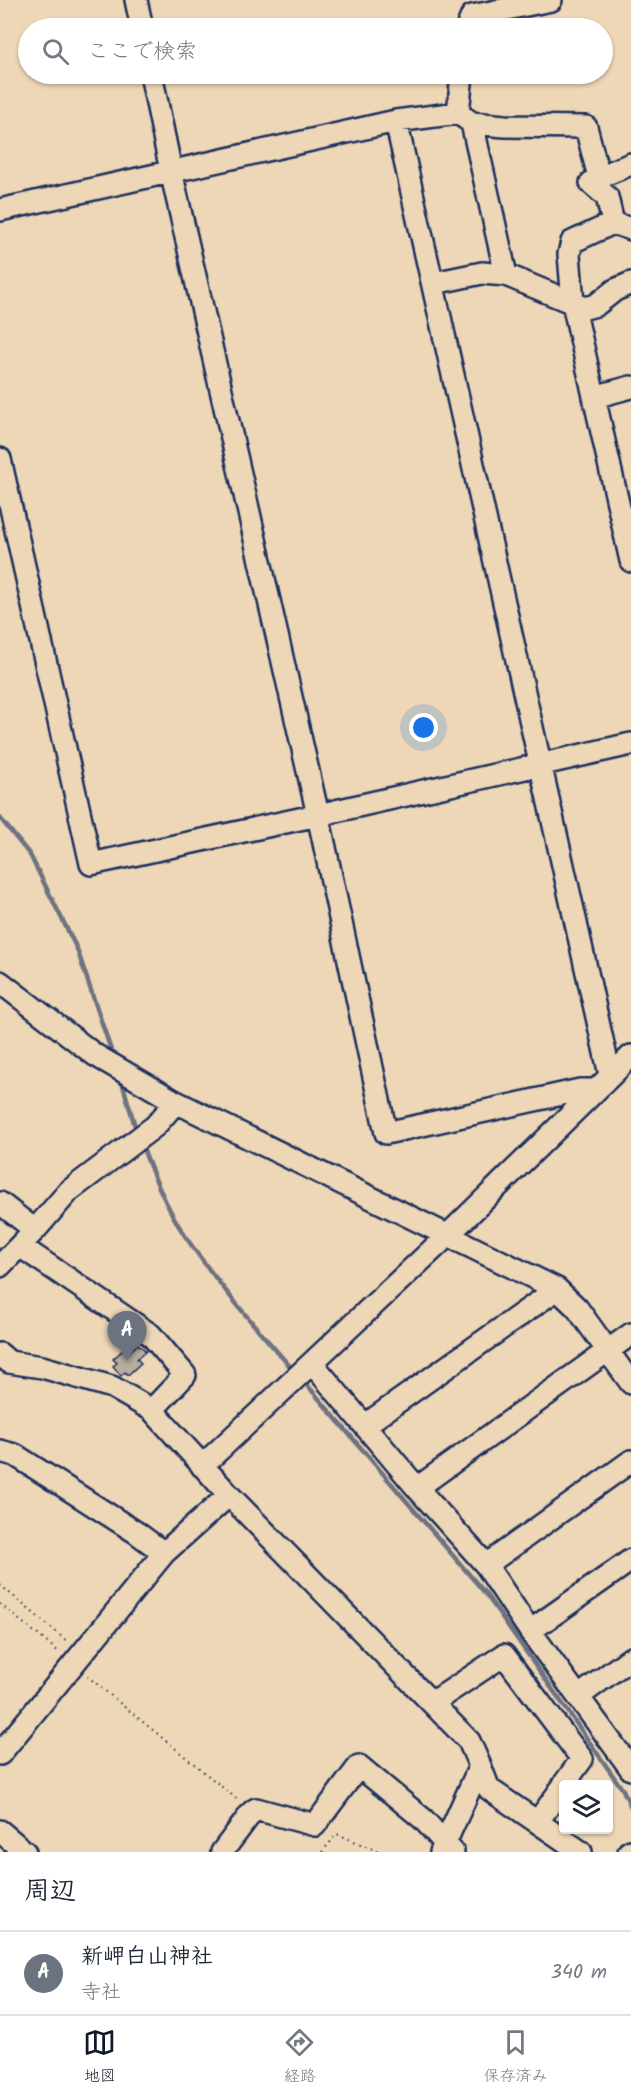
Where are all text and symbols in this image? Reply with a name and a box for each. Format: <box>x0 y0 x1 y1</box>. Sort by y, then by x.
search box <box>18 18 613 84</box>
icon: search <box>39 35 72 68</box>
text: ここで検索 <box>87 35 197 70</box>
your location <box>409 713 438 742</box>
pin: A <box>108 1312 146 1361</box>
map controls <box>559 1780 613 1834</box>
button: layers <box>559 1780 613 1834</box>
text: 周辺 <box>24 1871 76 1913</box>
text: 新岬白山神社 <box>81 1940 213 1975</box>
text: A <box>37 1957 50 1989</box>
text: 340 m <box>551 1957 607 1989</box>
text: 寺社 <box>81 1977 121 2009</box>
tab: 地図 <box>83 2026 116 2089</box>
tab: 経路 <box>283 2026 316 2089</box>
tab: 保存済み <box>483 2026 547 2089</box>

